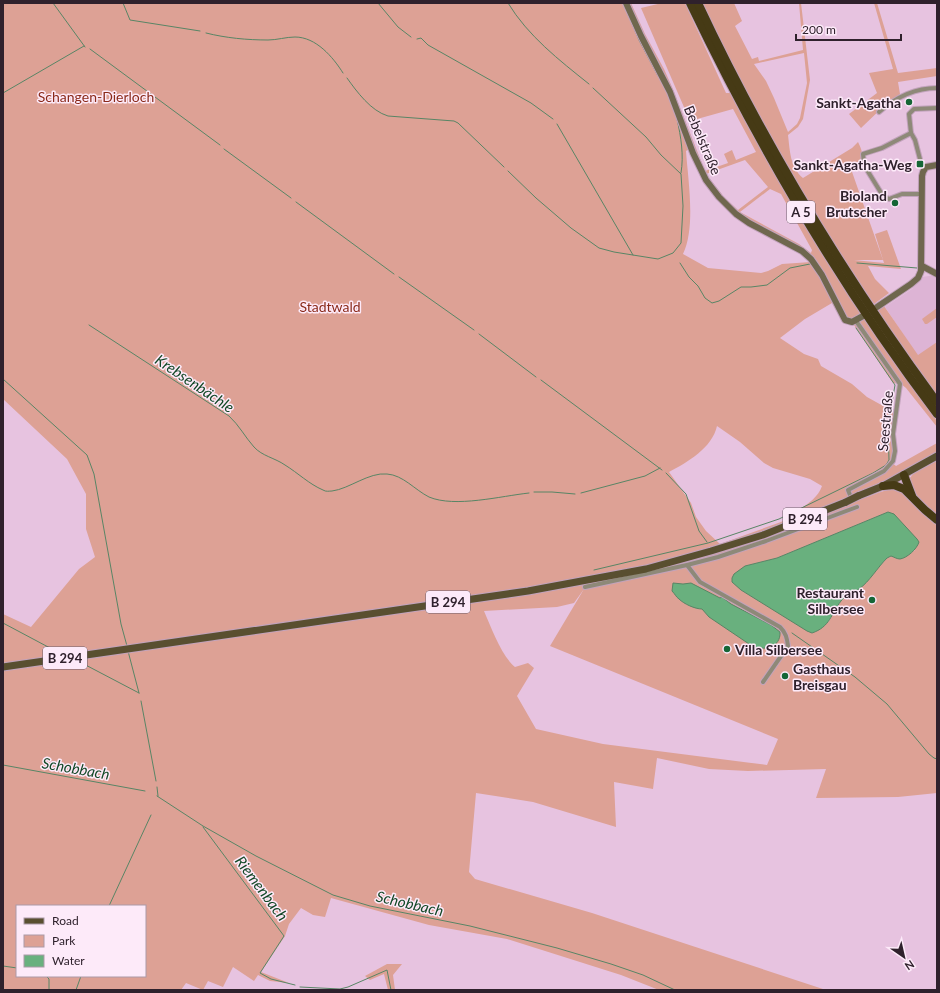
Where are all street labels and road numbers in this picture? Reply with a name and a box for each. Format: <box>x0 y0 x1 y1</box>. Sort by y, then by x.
street label: Bebelstraße <box>681 103 725 177</box>
road number: A 5 <box>787 201 815 223</box>
street label: Seestraße <box>874 390 896 452</box>
road number: B 294 <box>783 508 827 530</box>
road number: B 294 <box>426 591 470 613</box>
road number: B 294 <box>43 647 87 669</box>

